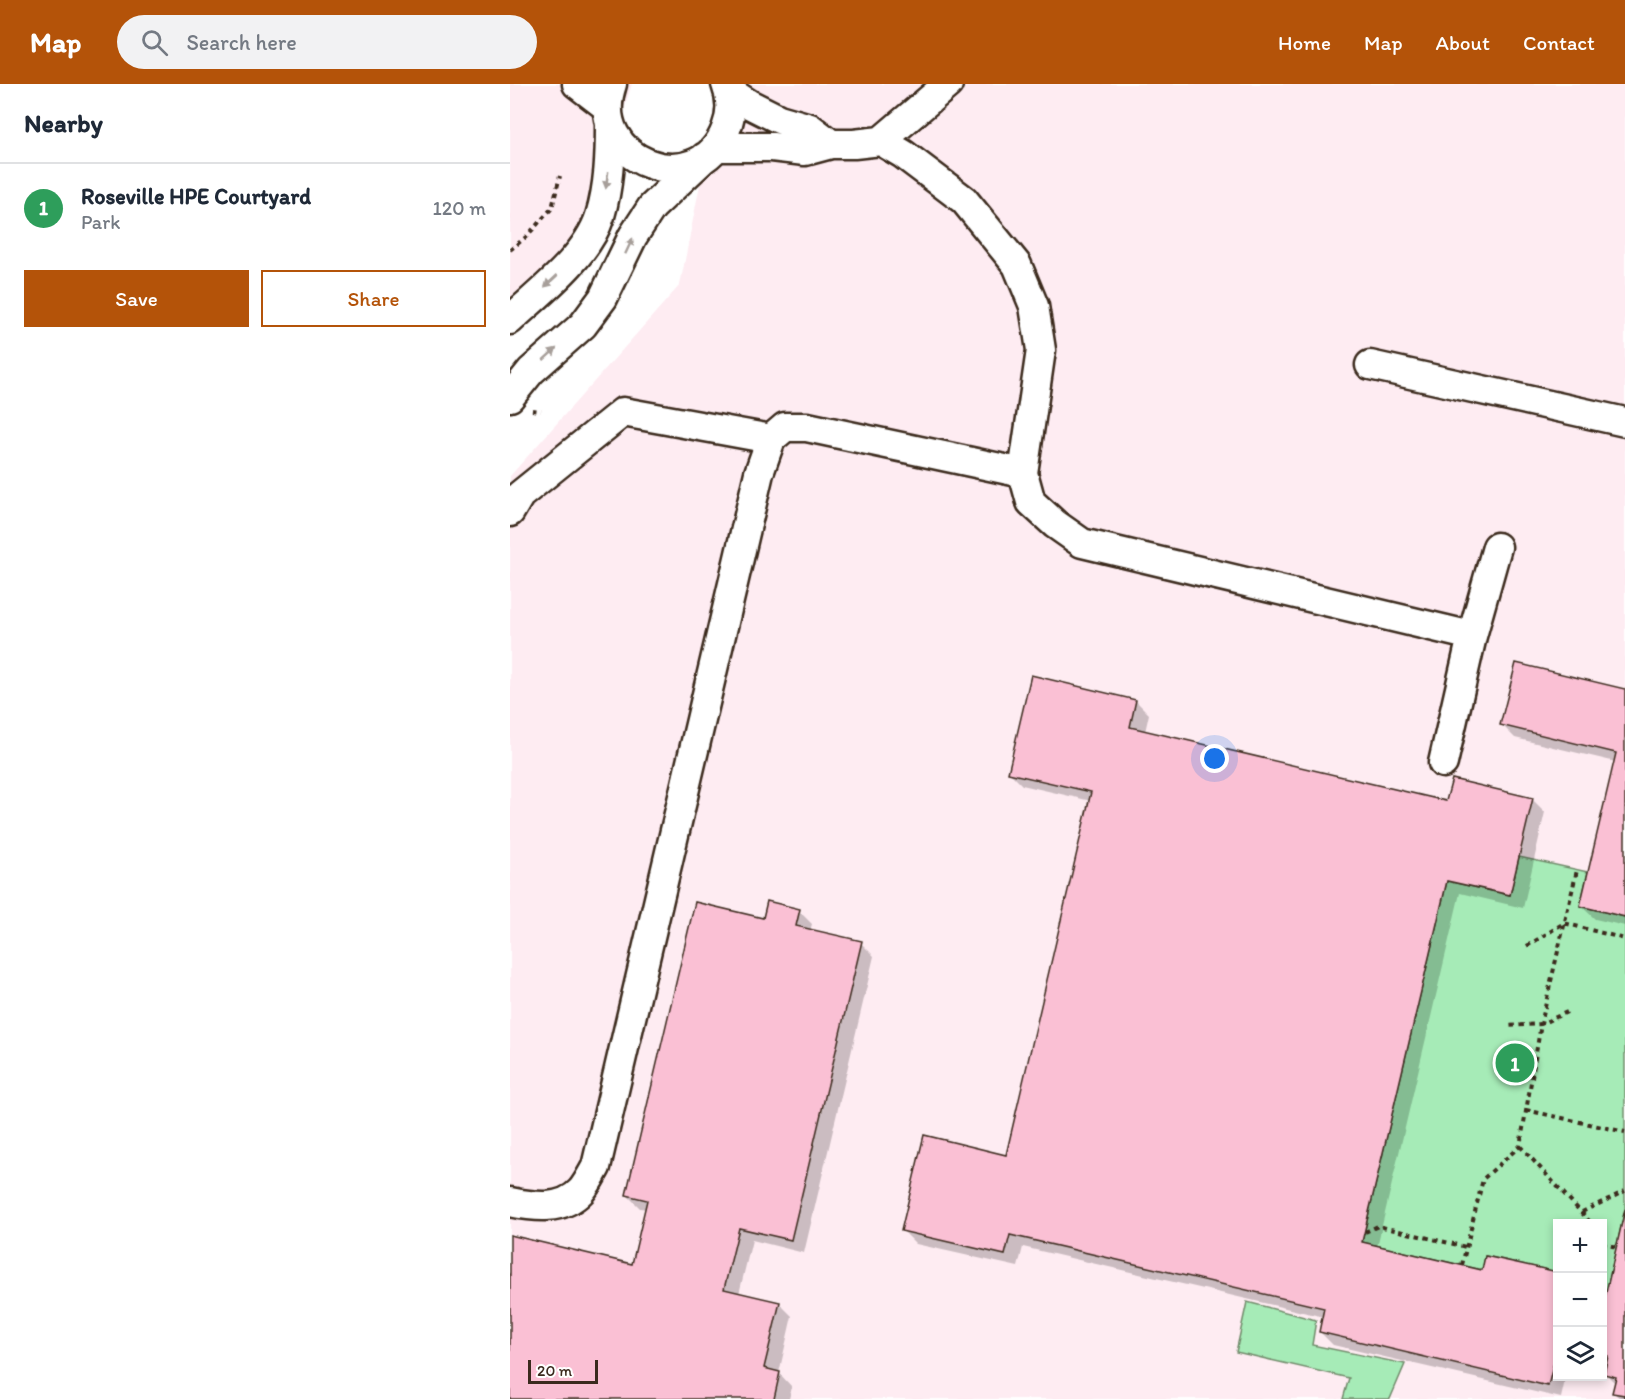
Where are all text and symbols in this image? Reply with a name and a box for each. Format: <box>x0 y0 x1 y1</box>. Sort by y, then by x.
search box <box>117 15 537 69</box>
text: Map <box>30 25 81 59</box>
icon: search <box>138 26 171 59</box>
text: Search here <box>186 29 297 56</box>
text: Home <box>1278 30 1331 55</box>
text: Map <box>1364 30 1403 55</box>
text: About <box>1436 30 1490 55</box>
text: Contact <box>1523 30 1595 55</box>
text: Nearby <box>24 107 103 139</box>
one-way arrow <box>602 171 611 190</box>
text: Roseville HPE Courtyard <box>81 183 311 210</box>
text: 1 <box>39 196 48 220</box>
text: 120 m <box>433 196 486 220</box>
text: Park <box>81 210 120 234</box>
one-way arrow <box>624 237 633 254</box>
button: Save <box>24 270 249 327</box>
button: Share <box>261 270 486 327</box>
one-way arrow <box>544 274 559 288</box>
one-way arrow <box>542 348 557 361</box>
your location <box>1200 744 1229 773</box>
pin: 1 <box>1496 1040 1534 1086</box>
map controls <box>1553 1219 1607 1381</box>
button: + <box>1553 1219 1607 1273</box>
button: − <box>1553 1273 1607 1327</box>
button: layers <box>1553 1327 1607 1381</box>
scale bar <box>528 1357 598 1384</box>
text: 20 m <box>537 1361 572 1380</box>

